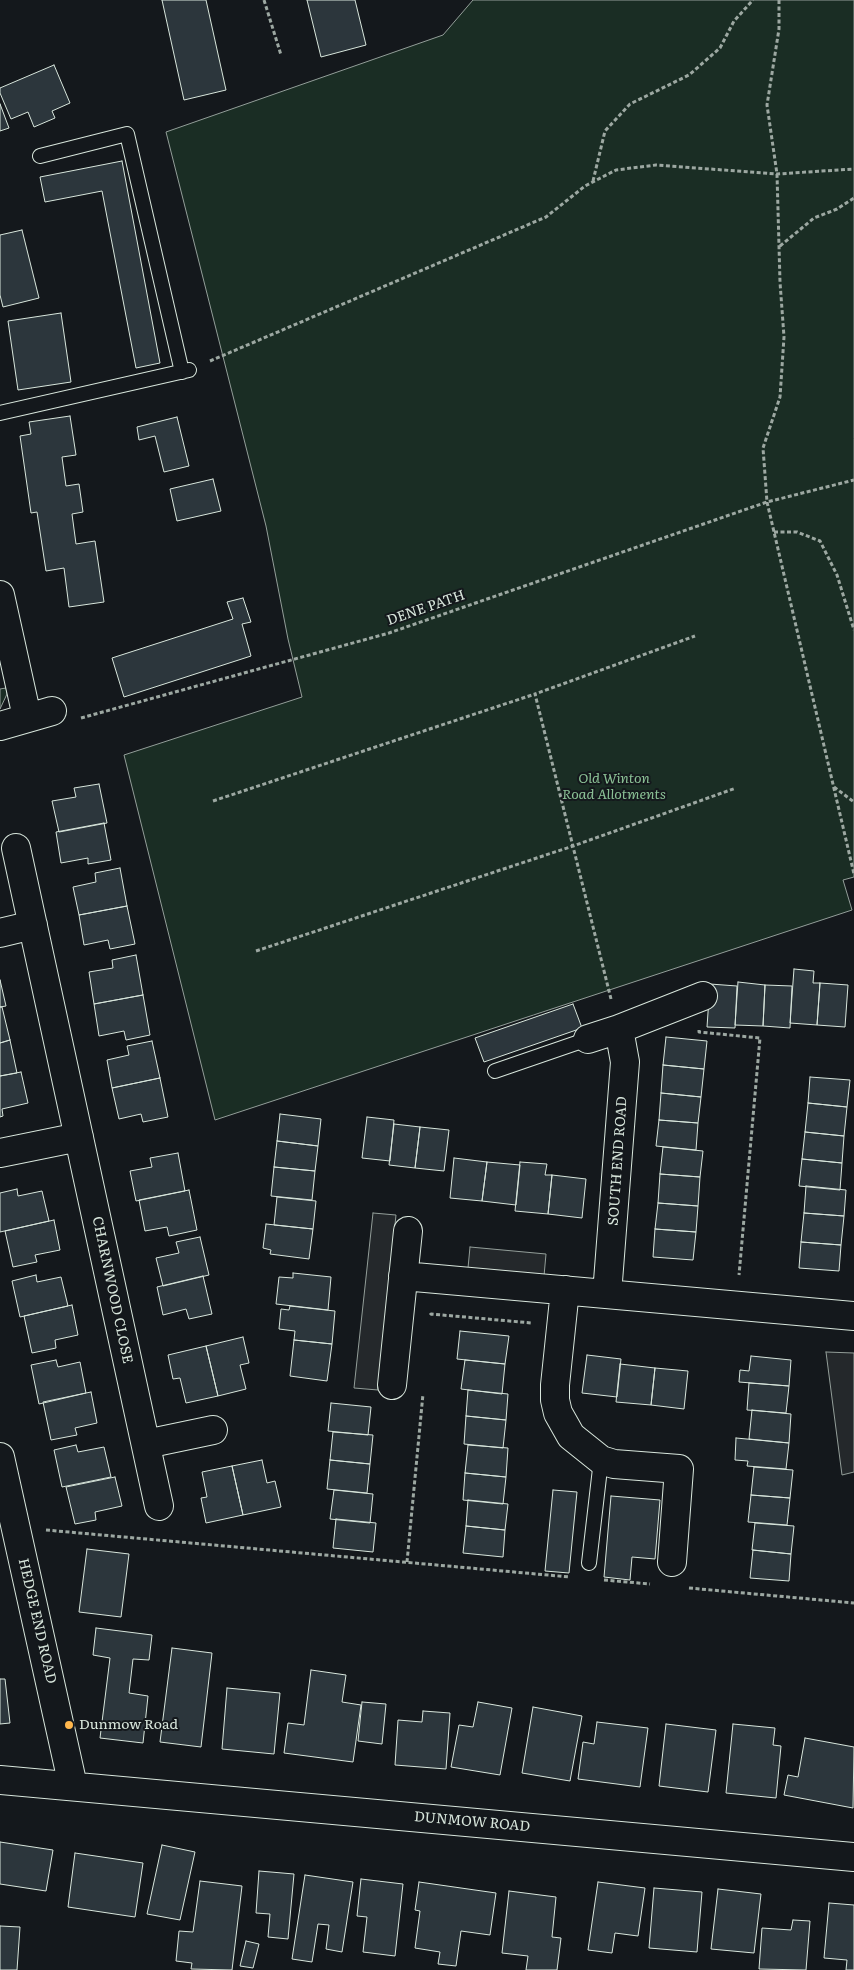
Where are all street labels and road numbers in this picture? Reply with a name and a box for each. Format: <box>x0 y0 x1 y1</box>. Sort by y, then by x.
street label: DENE PATH <box>385 587 467 629</box>
street label: SOUTH END ROAD <box>605 1096 631 1226</box>
street label: CHARNWOOD CLOSE <box>88 1215 136 1365</box>
street label: HEDGE END ROAD <box>14 1557 60 1685</box>
street label: DUNMOW ROAD <box>413 1809 531 1835</box>

